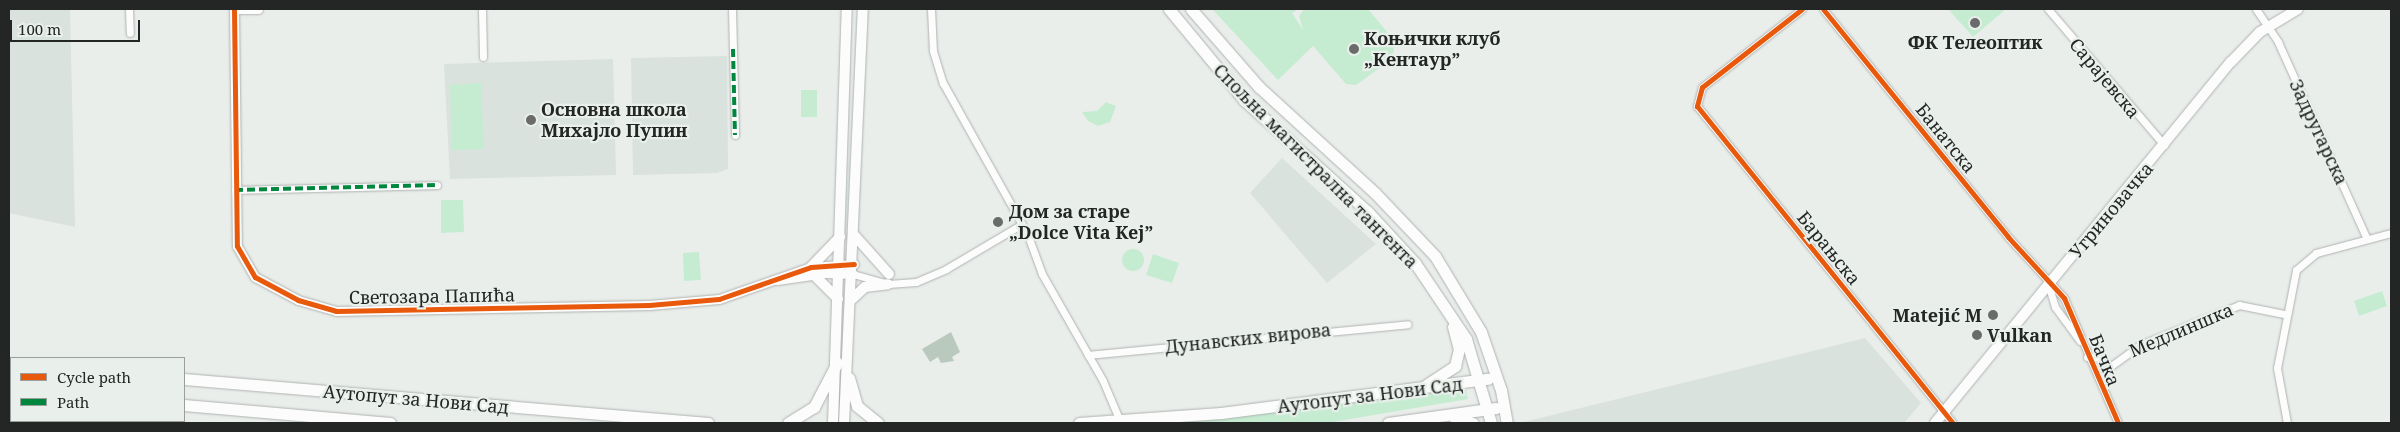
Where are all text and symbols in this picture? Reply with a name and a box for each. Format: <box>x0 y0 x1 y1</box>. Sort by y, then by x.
scale bar <box>12 10 142 42</box>
marker: ФК Телеоптик <box>1969 17 1981 29</box>
text: 100 m <box>18 19 61 39</box>
place label: Коњички клуб „Кентаур” <box>1364 28 1500 70</box>
place label: ФК Телеоптик <box>1908 31 2042 53</box>
street label: Сарајевска <box>2065 33 2145 123</box>
marker: Коњички клуб „Кентаур” <box>1348 43 1360 55</box>
street label: Спољна магистрална тангента <box>1209 59 1423 273</box>
street label: Задругарска <box>2285 76 2353 188</box>
place label: Основна школа Михајло Пупин <box>541 99 687 142</box>
street label: Банатска <box>1911 99 1981 177</box>
marker: Основна школа Михајло Пупин <box>525 114 537 126</box>
street label: Угриновачка <box>2065 158 2157 262</box>
place label: Дом за старе „Dolce Vita Kej” <box>1009 201 1153 243</box>
street label: Барањска <box>1793 207 1865 289</box>
marker: Дом за старе „Dolce Vita Kej” <box>991 215 1005 229</box>
street label: Светозара Папића <box>349 284 515 308</box>
street label: Медлиншка <box>2126 298 2236 362</box>
place label: Matejić M <box>1893 304 1982 326</box>
marker: Matejić M <box>1986 308 2000 322</box>
street label: Дунавских вирова <box>1164 319 1332 357</box>
place label: Vulkan <box>1987 324 2052 346</box>
marker: Vulkan <box>1971 329 1983 341</box>
street label: Бачка <box>2085 331 2125 389</box>
legend <box>10 357 185 422</box>
text: Cycle path <box>57 367 131 387</box>
street label: Аутопут за Нови Сад <box>1276 373 1464 417</box>
street label: Аутопут за Нови Сад <box>322 380 510 418</box>
text: Path <box>57 392 89 412</box>

